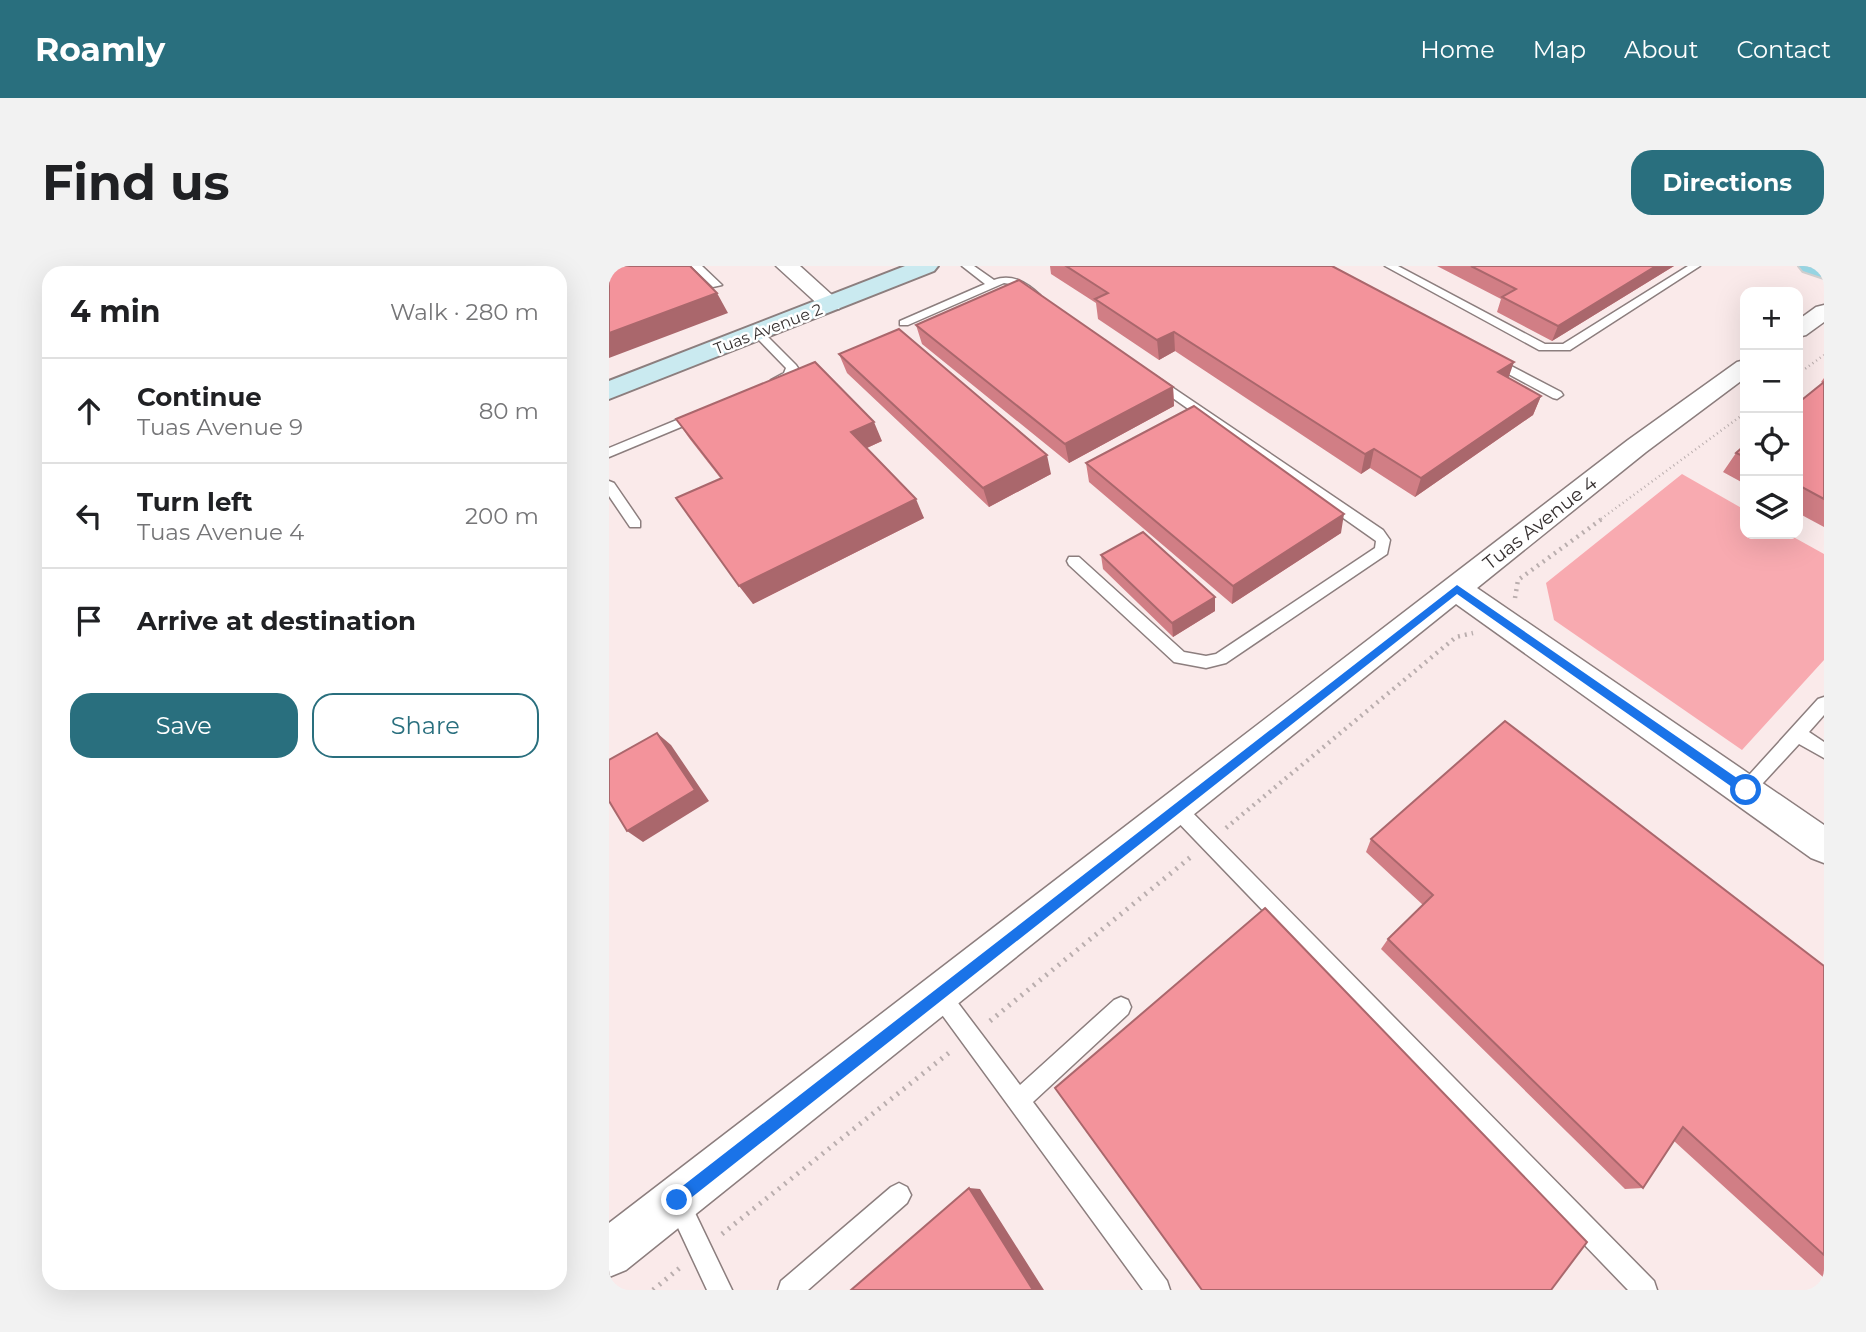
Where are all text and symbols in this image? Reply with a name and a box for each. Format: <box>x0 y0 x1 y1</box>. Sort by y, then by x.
text: Roamly <box>35 29 165 69</box>
text: Home <box>1420 35 1495 64</box>
text: Map <box>1533 35 1586 64</box>
text: About <box>1624 35 1698 64</box>
text: Contact <box>1736 35 1831 64</box>
button: Directions <box>1631 150 1824 215</box>
text: Find us <box>42 153 230 212</box>
map controls <box>1740 287 1803 539</box>
button: + <box>1740 287 1803 350</box>
text: 4 min <box>70 293 160 330</box>
text: Walk · 280 m <box>390 298 539 326</box>
street label: Tuas Avenue 2 <box>711 300 825 358</box>
button: − <box>1740 350 1803 413</box>
text: Continue <box>137 381 262 413</box>
icon: ahead <box>70 392 108 430</box>
text: 80 m <box>479 397 539 425</box>
text: Tuas Avenue 9 <box>137 413 303 441</box>
button: locate <box>1740 413 1803 476</box>
street label: Tuas Avenue 4 <box>1478 471 1602 575</box>
button: layers <box>1740 476 1803 539</box>
text: Turn left <box>137 486 253 518</box>
icon: left <box>70 497 108 535</box>
text: 200 m <box>465 502 539 530</box>
text: Tuas Avenue 4 <box>137 518 304 546</box>
icon: arrive <box>70 602 108 640</box>
text: Arrive at destination <box>137 605 416 637</box>
button: Save <box>70 693 298 758</box>
button: Share <box>312 693 539 758</box>
route start <box>1730 774 1761 805</box>
route end <box>661 1184 692 1215</box>

